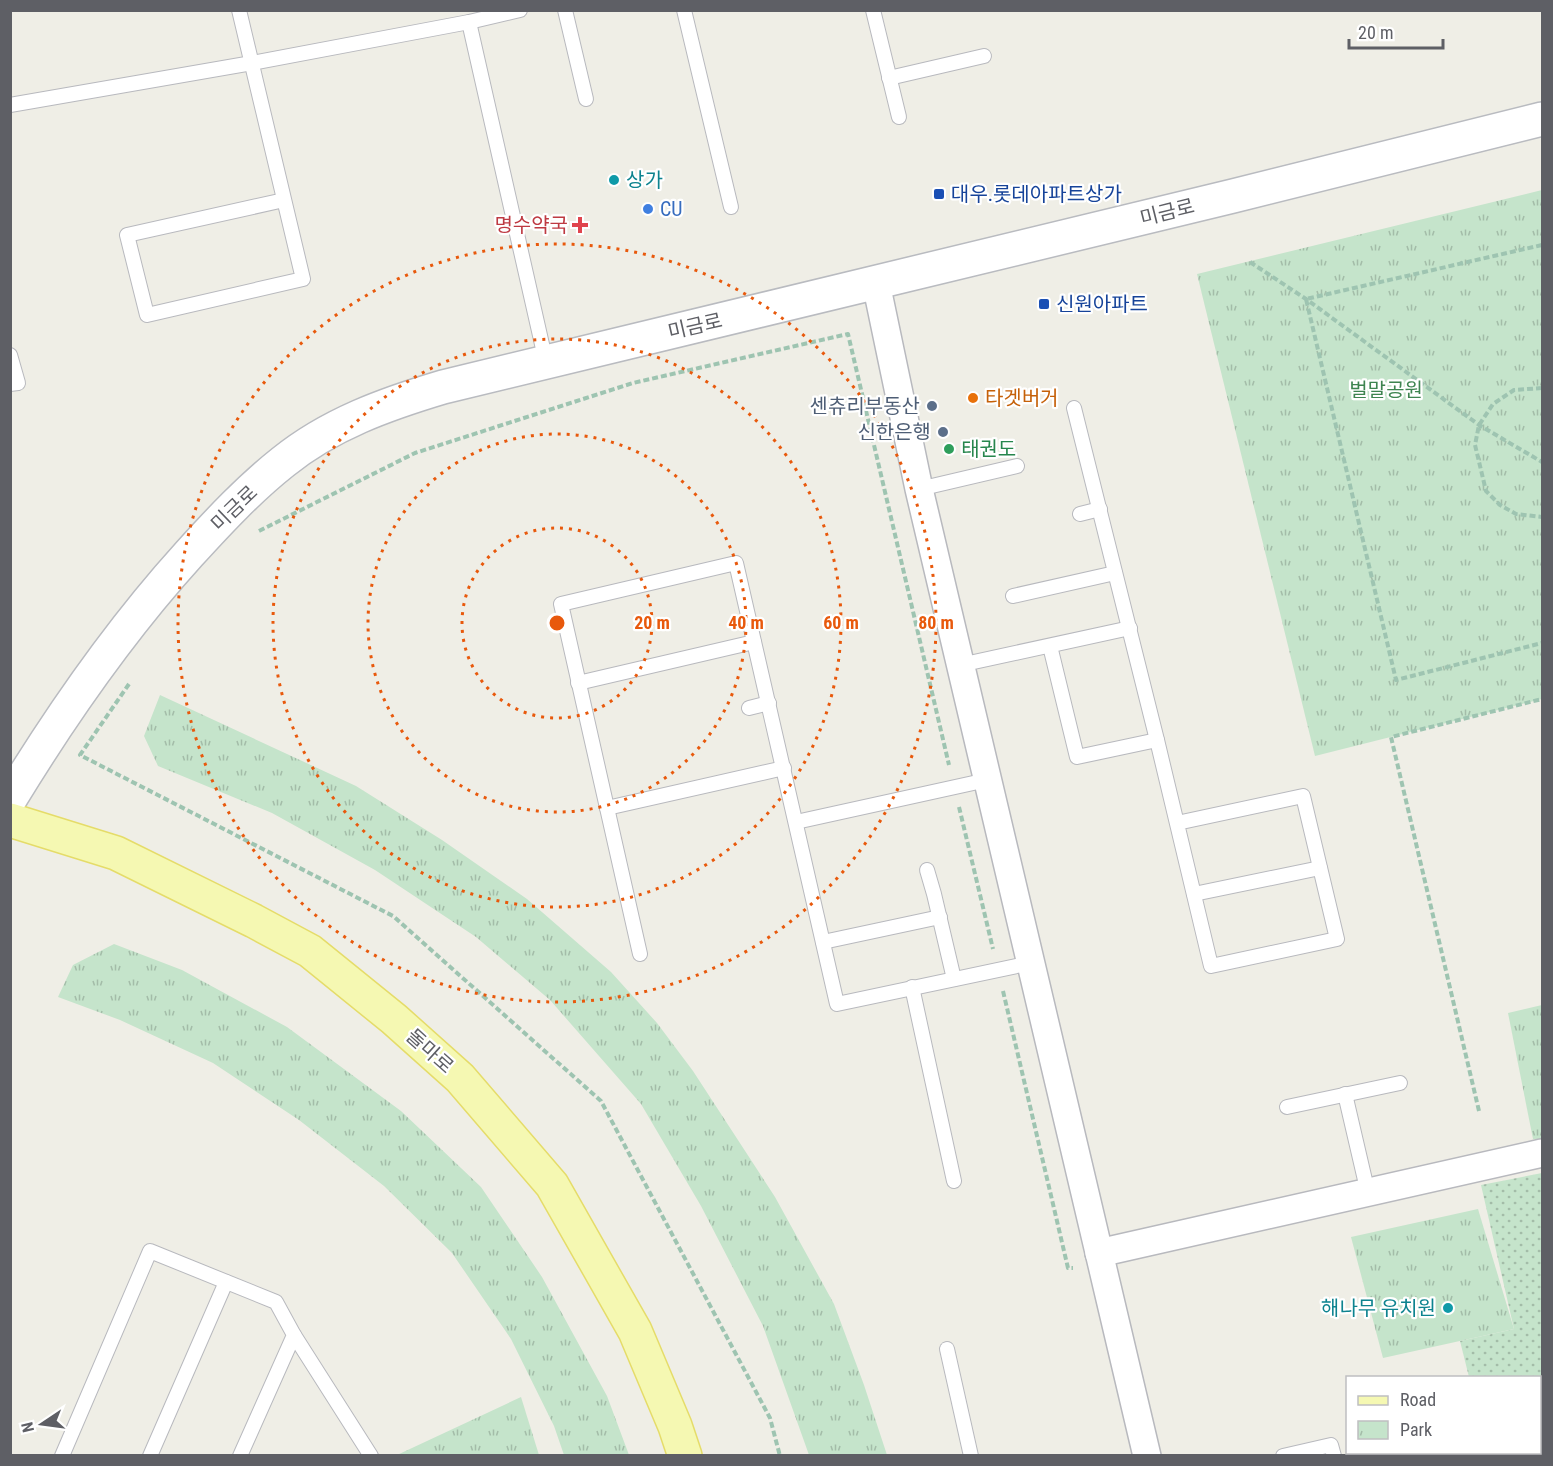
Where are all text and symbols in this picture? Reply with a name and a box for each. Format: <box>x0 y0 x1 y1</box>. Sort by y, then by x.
scale bar <box>1349 12 1444 50</box>
text: 20 m <box>1358 22 1393 43</box>
place label: 상가 <box>626 168 663 192</box>
marker: 상가 <box>607 173 621 187</box>
place label: 대우.롯데아파트상가 <box>951 182 1122 206</box>
marker: 대우.롯데아파트상가 <box>932 187 946 201</box>
street label: 미금로 <box>1137 194 1197 230</box>
place label: CU <box>660 197 683 221</box>
marker: CU <box>641 202 655 216</box>
place label: 명수약국 <box>494 213 568 237</box>
marker: 명수약국 <box>573 218 587 232</box>
place label: 신원아파트 <box>1056 292 1148 316</box>
marker: 신원아파트 <box>1037 297 1051 311</box>
street label: 미금로 <box>665 308 725 344</box>
park label: 벌말공원 <box>1349 378 1423 402</box>
place label: 타겟버거 <box>985 386 1059 410</box>
marker: 타겟버거 <box>966 391 980 405</box>
place label: 센츄리부동산 <box>810 394 920 418</box>
marker: 센츄리부동산 <box>925 399 939 413</box>
place label: 신한은행 <box>857 420 931 444</box>
marker: 신한은행 <box>936 425 950 439</box>
place label: 태권도 <box>961 437 1016 461</box>
marker: 태권도 <box>942 442 956 456</box>
street label: 미금로 <box>206 480 262 536</box>
text: 20 m <box>634 612 670 633</box>
text: 40 m <box>728 612 764 633</box>
text: 60 m <box>823 612 859 633</box>
text: 80 m <box>918 612 954 633</box>
centre of rings <box>547 613 567 633</box>
street label: 돌마로 <box>401 1024 459 1078</box>
place label: 해나무 유치원 <box>1321 1296 1436 1320</box>
marker: 해나무 유치원 <box>1441 1301 1455 1315</box>
legend <box>1346 1376 1541 1454</box>
text: Road <box>1400 1389 1436 1410</box>
north arrow <box>12 1394 72 1454</box>
text: Park <box>1400 1419 1432 1440</box>
text: N <box>18 1420 38 1434</box>

